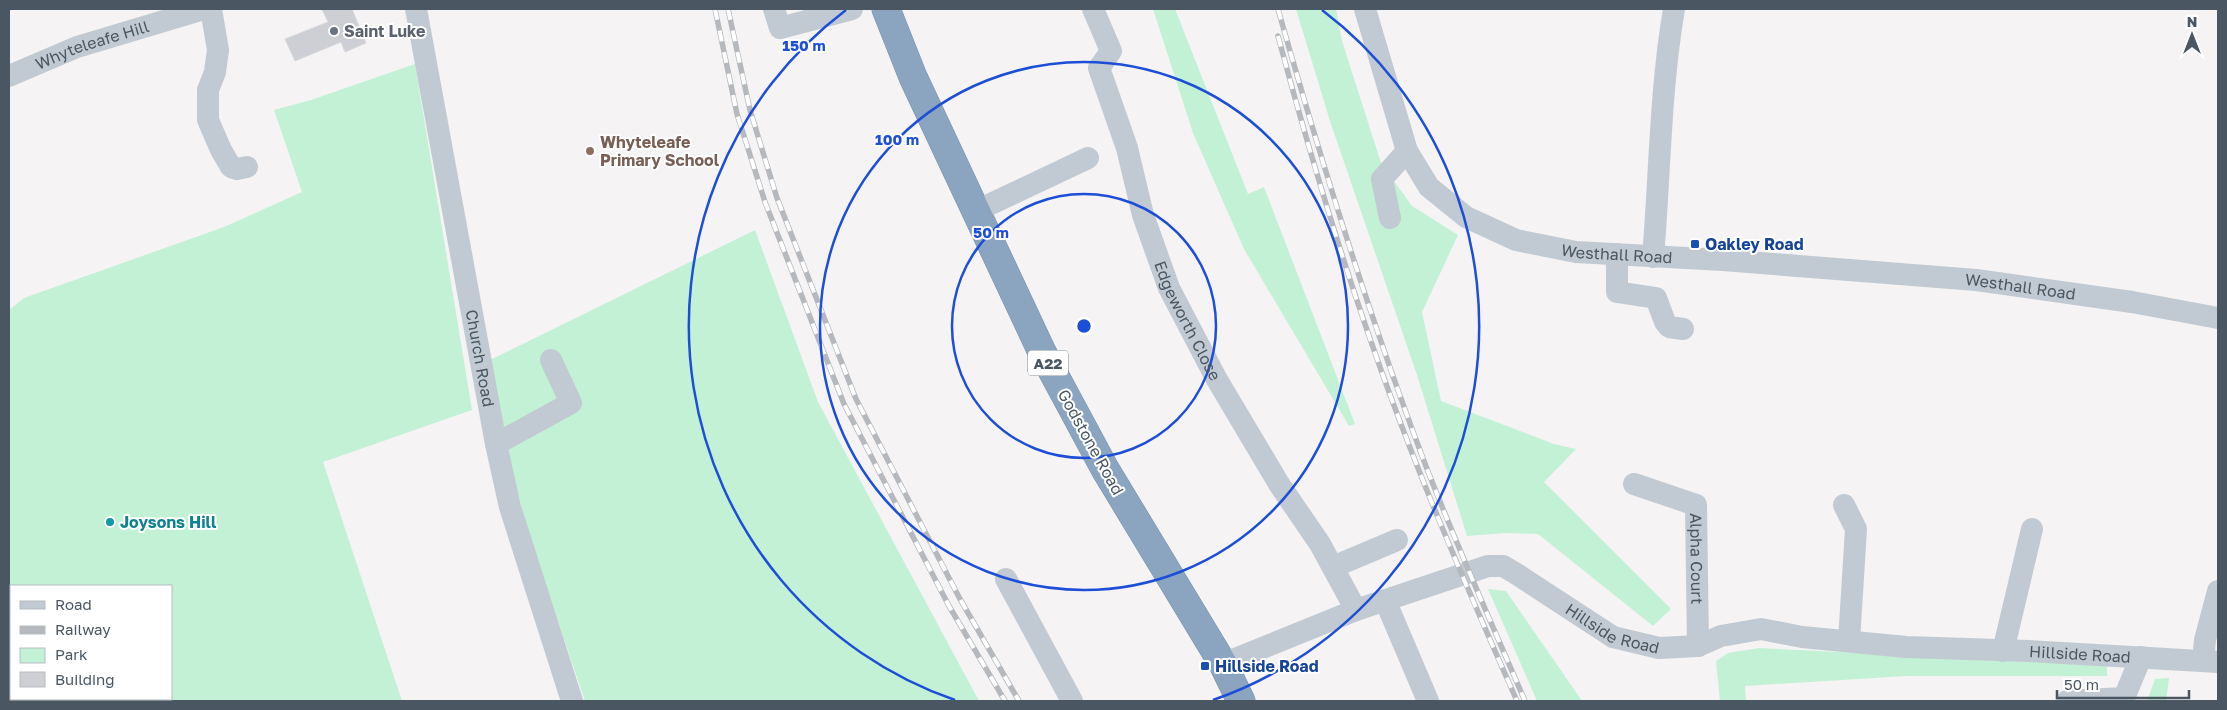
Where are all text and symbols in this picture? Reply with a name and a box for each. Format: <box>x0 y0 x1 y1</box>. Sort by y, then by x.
north arrow <box>2167 10 2217 60</box>
text: N <box>2187 13 2197 30</box>
street label: Whyteleafe Hill <box>32 16 151 74</box>
place label: Saint Luke <box>344 21 425 41</box>
marker: Saint Luke <box>328 25 340 37</box>
text: 150 m <box>782 36 826 54</box>
text: 100 m <box>875 130 919 148</box>
place label: Whyteleafe Primary School <box>600 132 720 170</box>
marker: Whyteleafe Primary School <box>584 145 596 157</box>
text: 50 m <box>973 223 1009 241</box>
place label: Oakley Road <box>1705 234 1804 254</box>
marker: Oakley Road <box>1689 238 1701 250</box>
street label: Westhall Road <box>1560 239 1673 267</box>
street label: Edgeworth Close <box>1150 258 1225 384</box>
street label: Westhall Road <box>1964 269 2077 304</box>
street label: Church Road <box>461 308 499 408</box>
centre of rings <box>1075 317 1093 335</box>
road number: A22 <box>1028 350 1068 376</box>
street label: Godstone Road <box>1054 386 1128 498</box>
place label: Joysons Hill <box>120 512 217 532</box>
street label: Alpha Court <box>1686 513 1707 604</box>
marker: Joysons Hill <box>104 516 116 528</box>
legend <box>10 585 172 700</box>
text: Road <box>55 595 92 613</box>
street label: Hillside Road <box>1562 599 1661 658</box>
text: Railway <box>55 620 111 638</box>
street label: Hillside Road <box>2029 641 2131 667</box>
text: Park <box>55 645 88 663</box>
place label: Hillside Road <box>1215 656 1319 676</box>
marker: Hillside Road <box>1199 660 1211 672</box>
scale bar <box>2057 668 2190 700</box>
text: Building <box>55 670 115 688</box>
text: 50 m <box>2064 675 2099 693</box>

